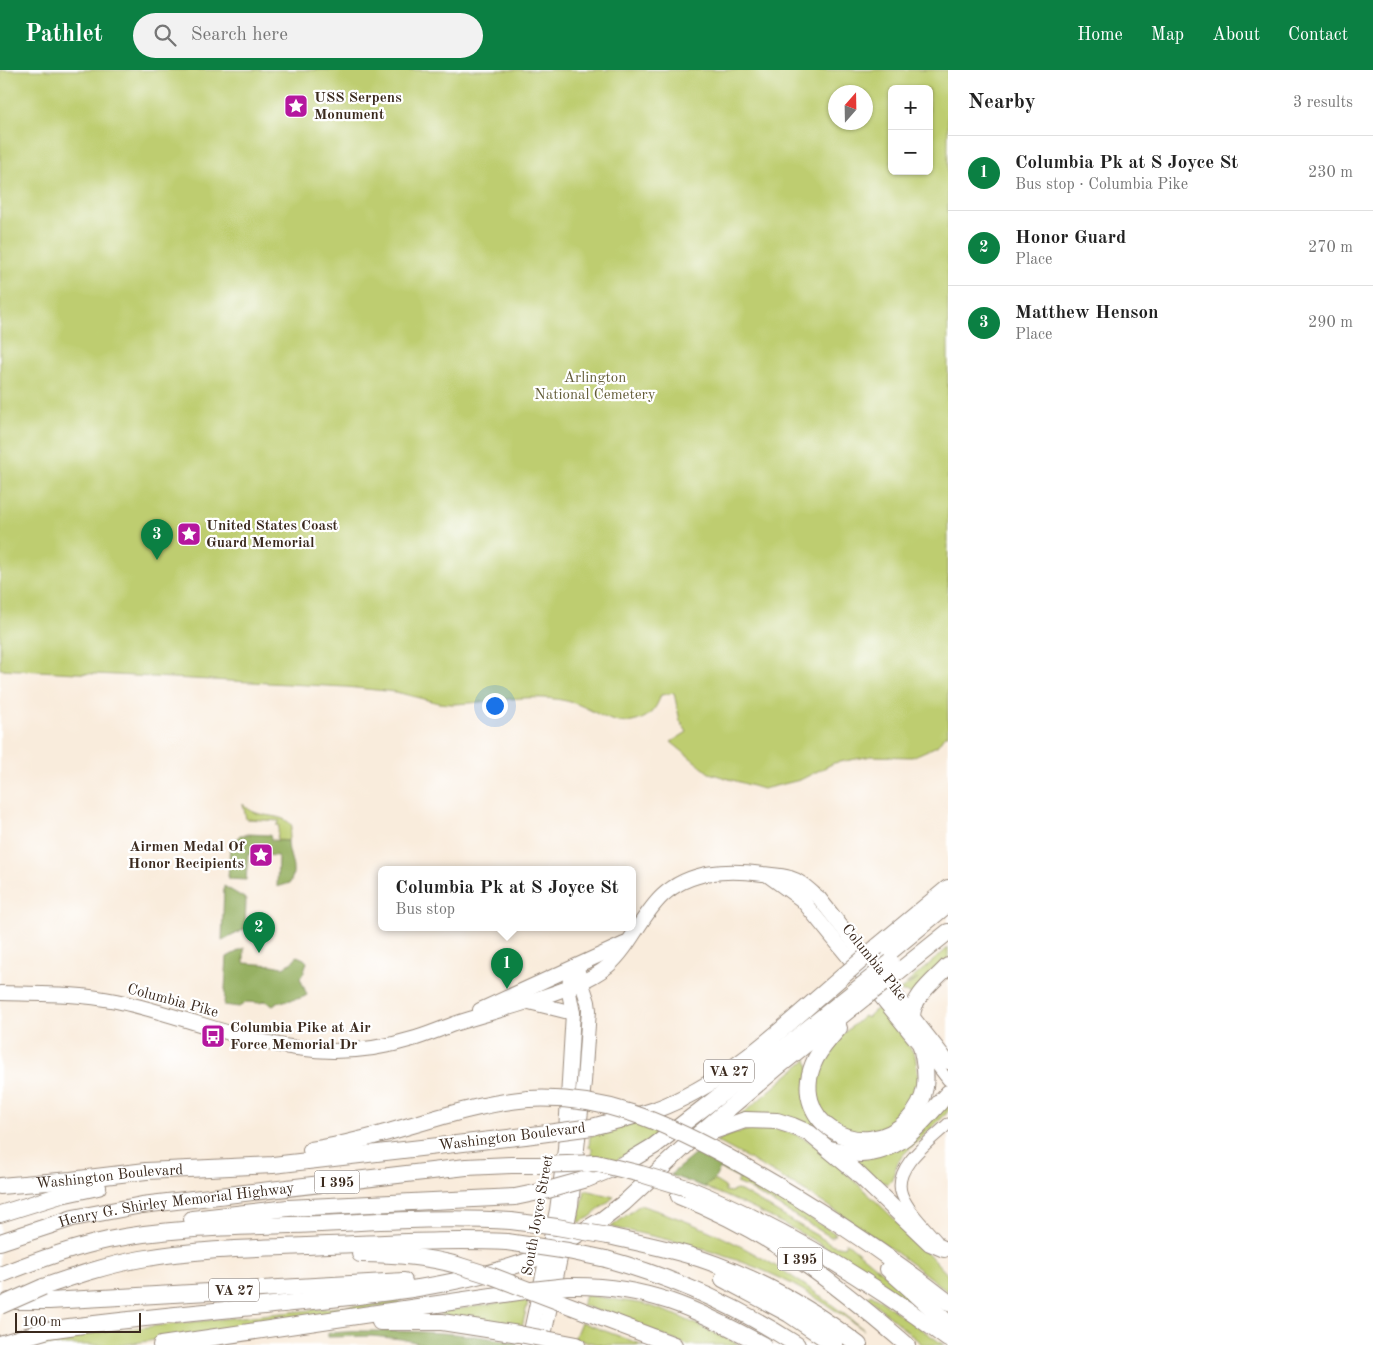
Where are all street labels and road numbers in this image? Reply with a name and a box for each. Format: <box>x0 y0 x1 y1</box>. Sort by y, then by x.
street label: Columbia Pike <box>839 922 909 1004</box>
street label: Columbia Pike <box>125 982 220 1021</box>
road number: VA 27 <box>704 1059 754 1082</box>
street label: Washington Boulevard <box>438 1121 587 1154</box>
street label: South Joyce Street <box>520 1154 557 1277</box>
street label: Washington Boulevard <box>35 1163 184 1192</box>
road number: I 395 <box>314 1170 360 1194</box>
street label: Henry G. Shirley Memorial Highway <box>57 1181 295 1231</box>
road number: I 395 <box>778 1248 822 1270</box>
road number: VA 27 <box>209 1278 259 1302</box>

